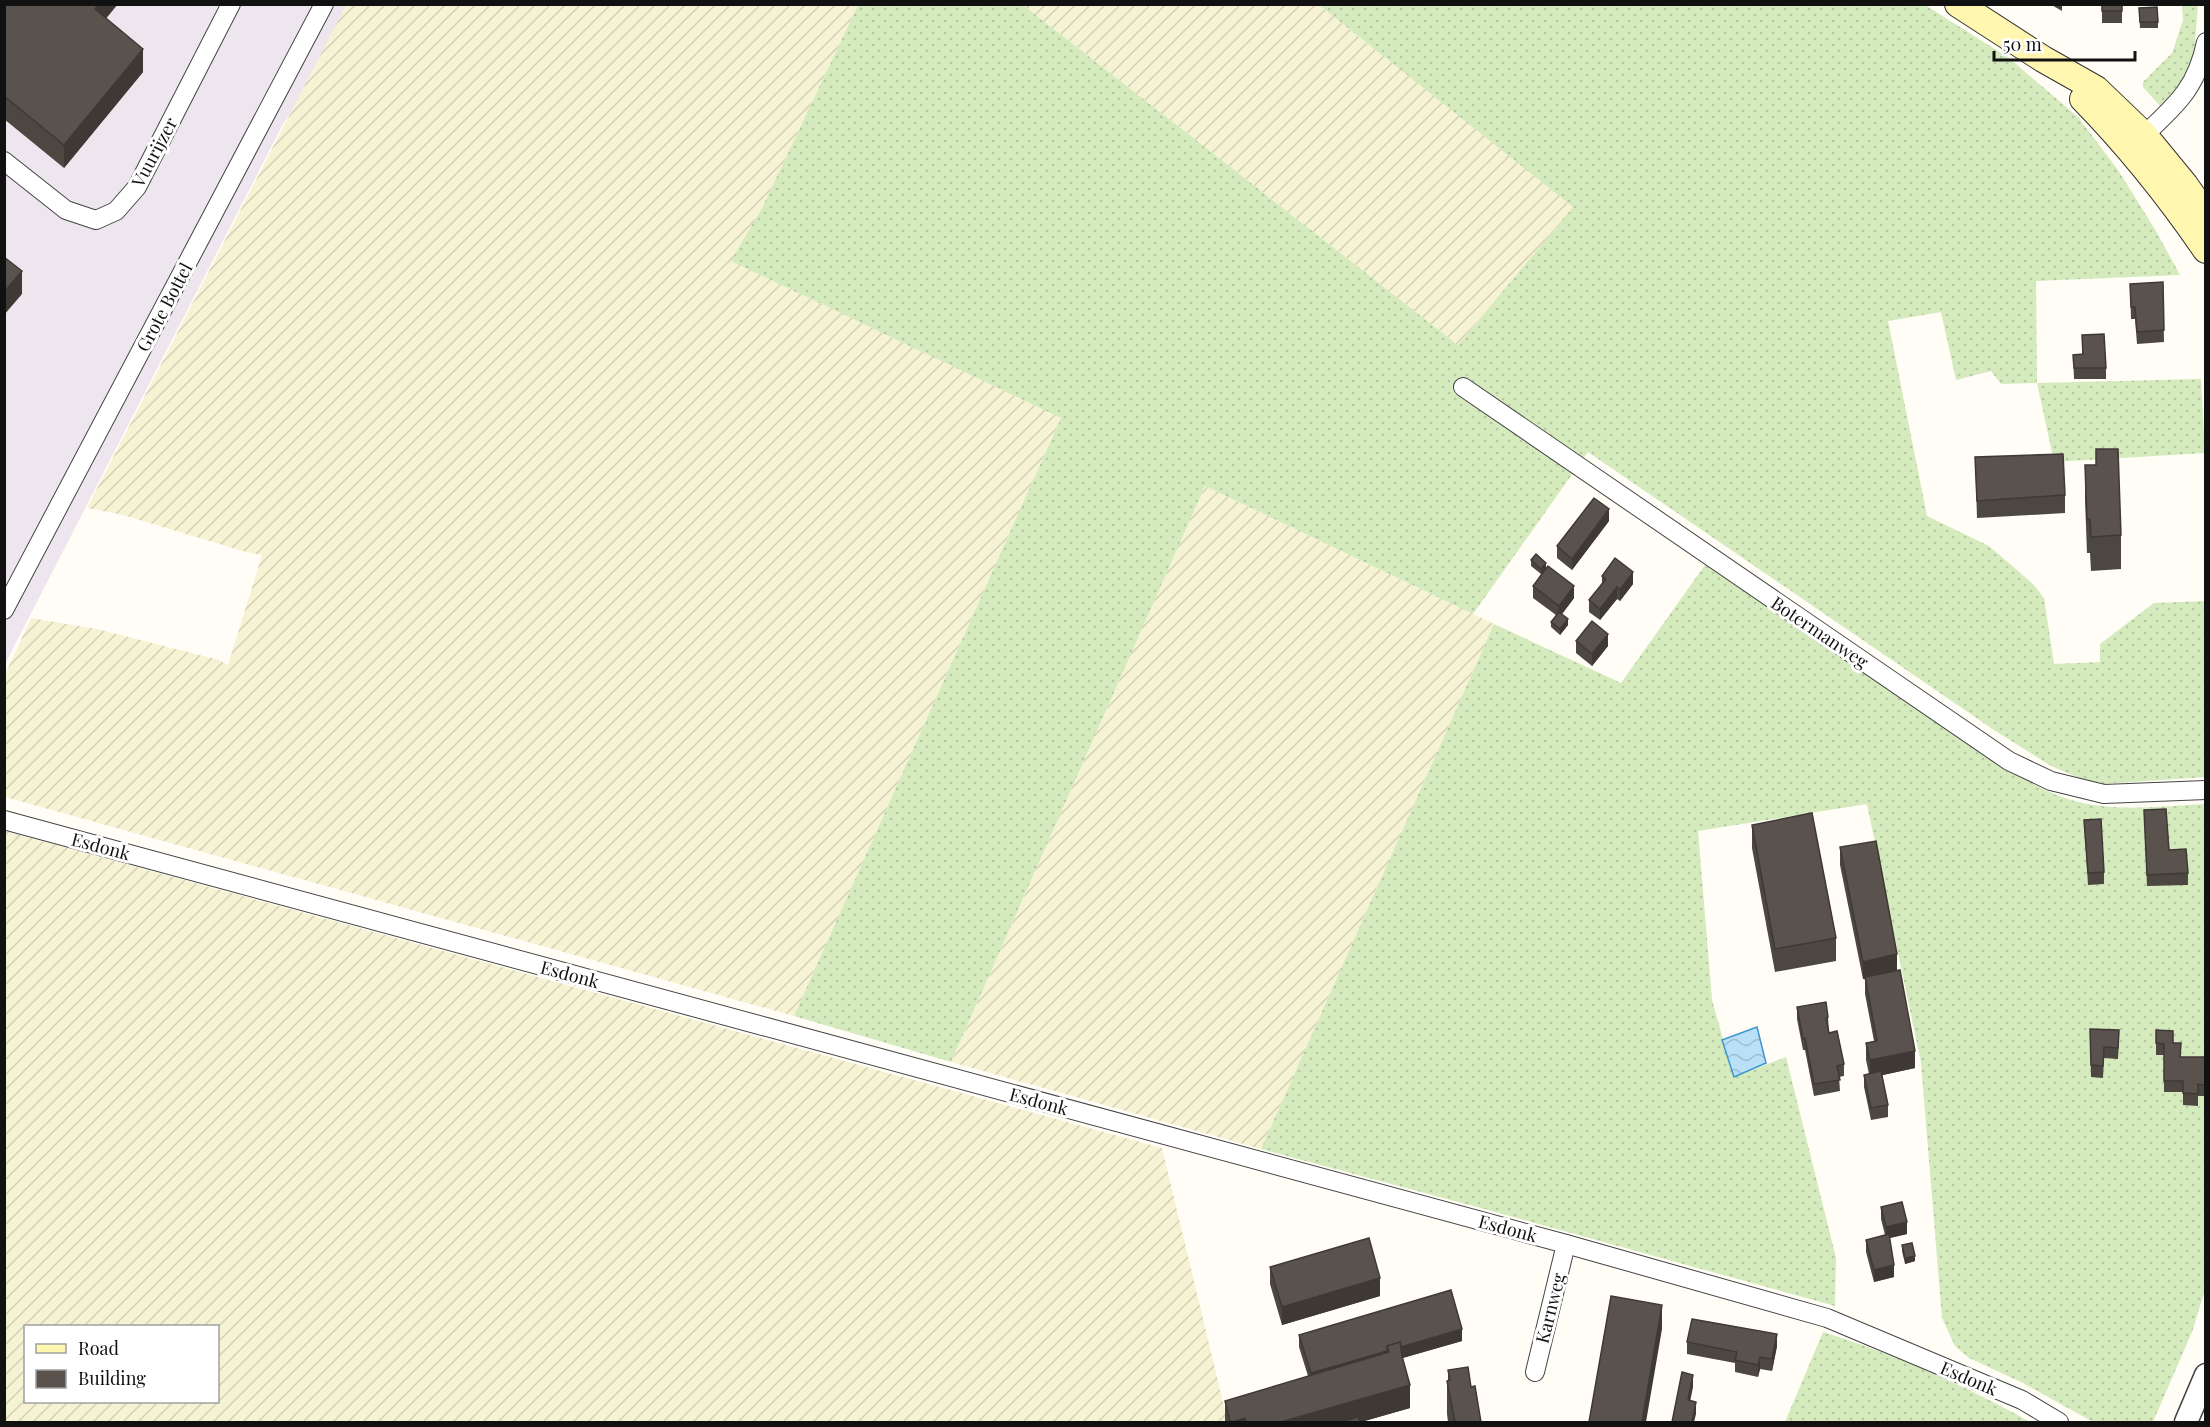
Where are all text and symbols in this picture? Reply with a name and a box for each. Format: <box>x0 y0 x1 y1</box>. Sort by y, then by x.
scale bar <box>1994 24 2135 62</box>
text: 50 m <box>2003 32 2042 56</box>
street label: Vuurijzer <box>125 113 182 192</box>
street label: Grote Bottel <box>131 258 197 356</box>
street label: Botermanweg <box>1767 591 1874 674</box>
street label: Esdonk <box>69 827 133 865</box>
street label: Esdonk <box>538 955 602 993</box>
street label: Esdonk <box>1007 1082 1071 1120</box>
street label: Esdonk <box>1476 1209 1540 1247</box>
street label: Karnweg <box>1530 1270 1570 1346</box>
legend <box>24 1325 219 1403</box>
text: Road <box>78 1336 119 1360</box>
street label: Esdonk <box>1937 1355 2001 1401</box>
text: Building <box>78 1366 146 1390</box>

